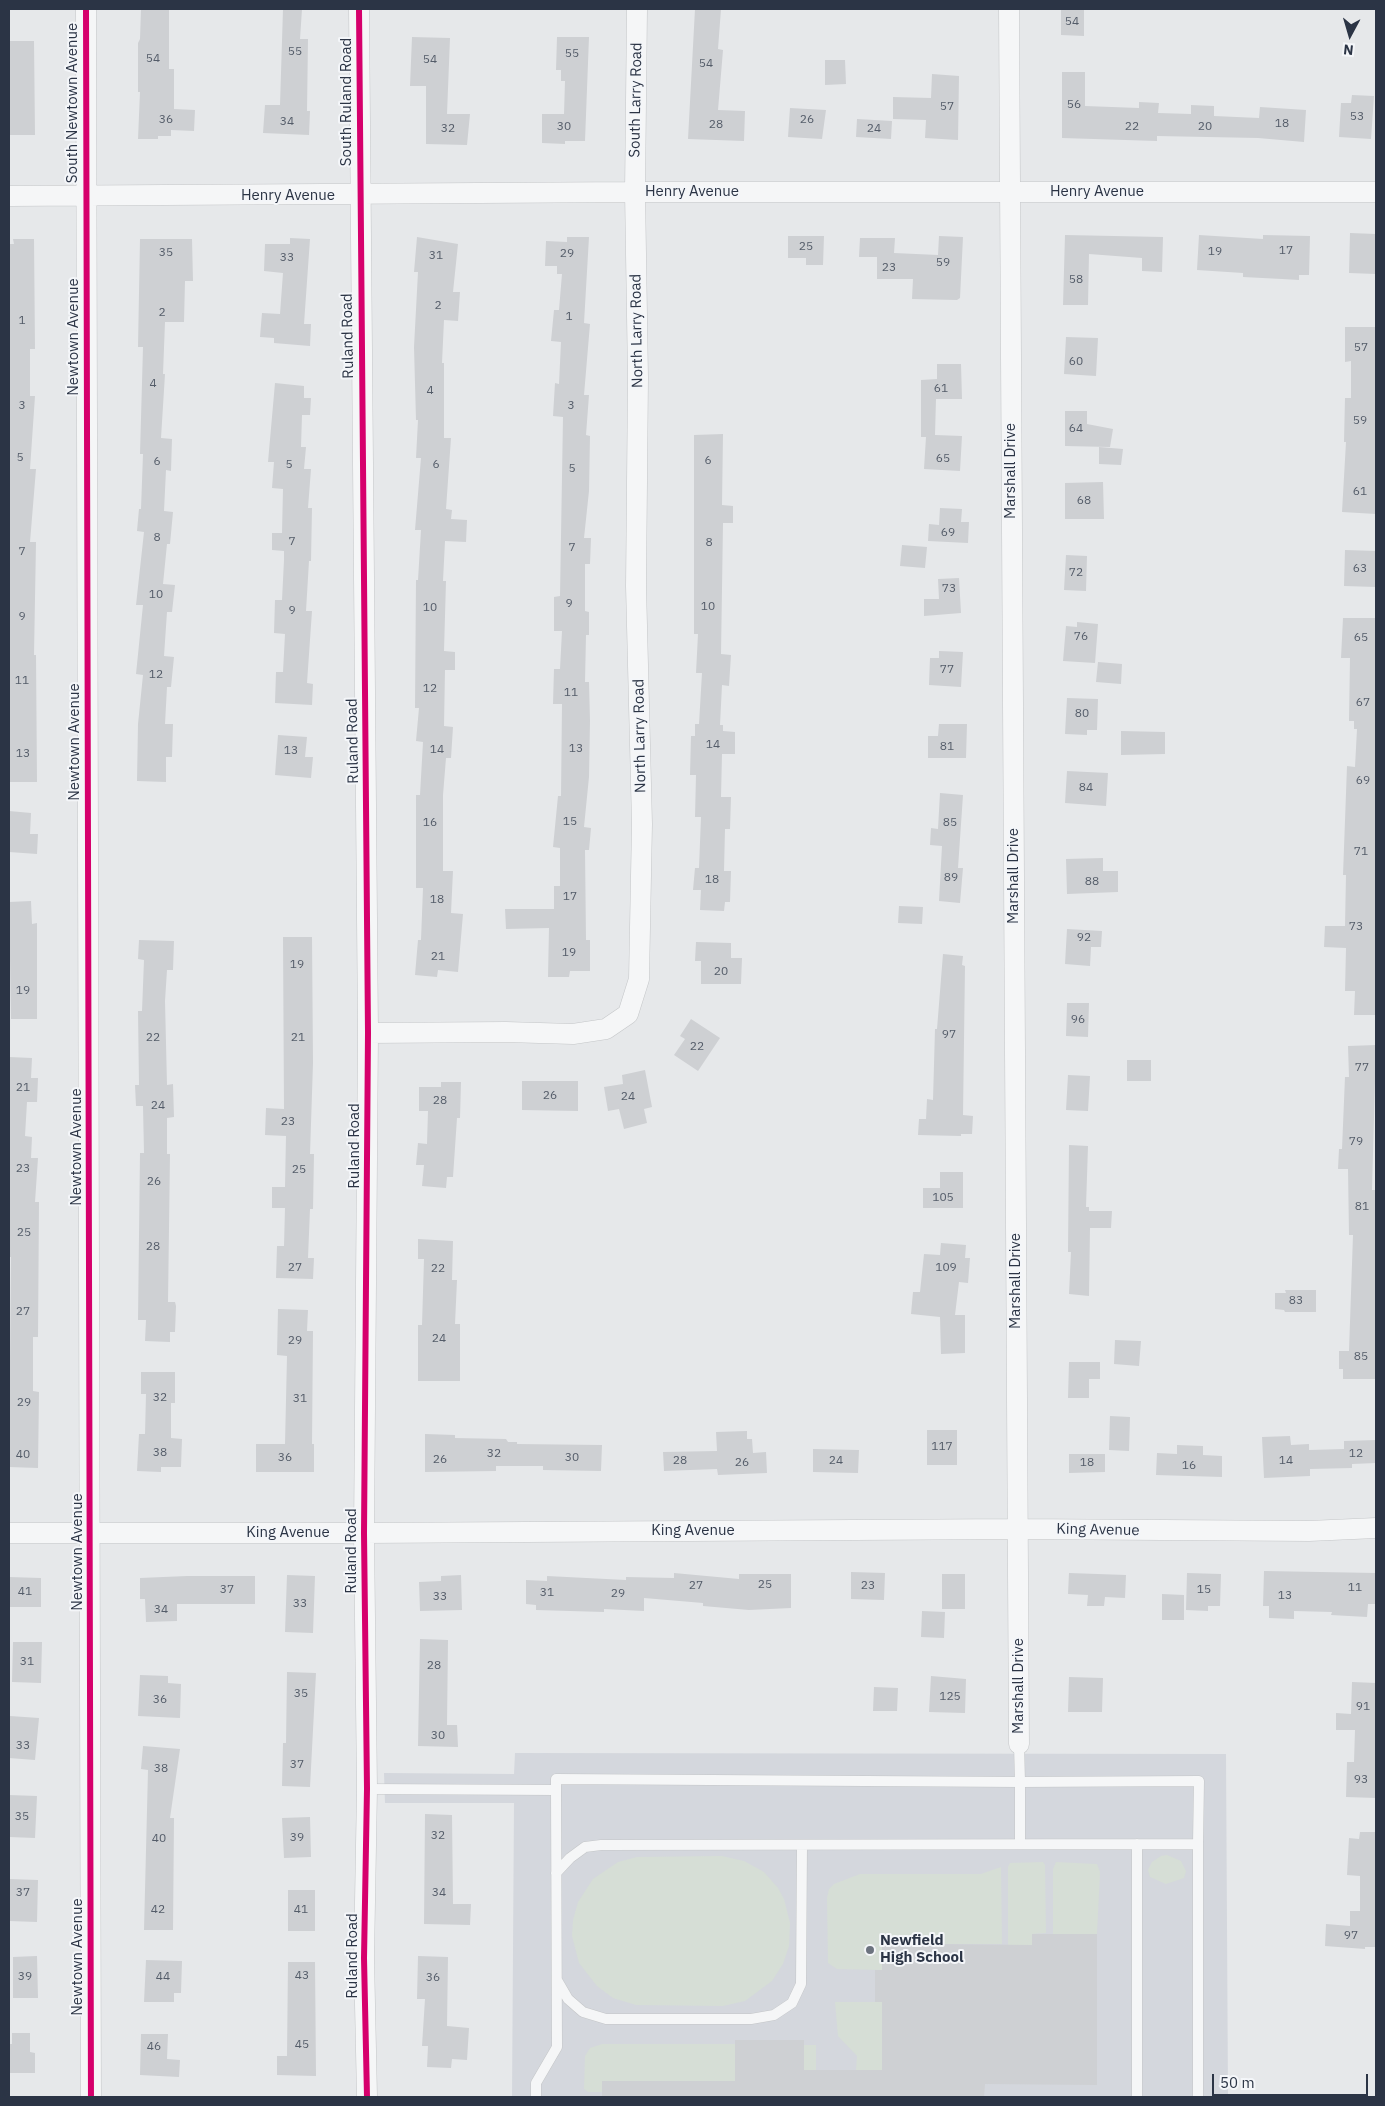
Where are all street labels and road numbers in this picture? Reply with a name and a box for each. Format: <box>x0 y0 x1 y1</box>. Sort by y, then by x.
street label: South Newtown Avenue <box>64 23 82 183</box>
street label: South Ruland Road <box>338 38 356 166</box>
street label: South Larry Road <box>626 42 646 158</box>
street label: Henry Avenue <box>645 183 739 201</box>
street label: Henry Avenue <box>1050 183 1144 201</box>
street label: Henry Avenue <box>241 187 335 205</box>
street label: North Larry Road <box>627 274 647 388</box>
street label: Newtown Avenue <box>65 278 83 396</box>
street label: Ruland Road <box>338 293 358 379</box>
street label: Marshall Drive <box>1002 423 1020 519</box>
street label: North Larry Road <box>630 679 650 793</box>
street label: Newtown Avenue <box>66 683 84 801</box>
street label: Ruland Road <box>343 698 363 784</box>
street label: Marshall Drive <box>1005 828 1023 924</box>
street label: Newtown Avenue <box>68 1088 86 1206</box>
street label: Ruland Road <box>346 1103 364 1189</box>
street label: Marshall Drive <box>1007 1233 1025 1329</box>
street label: Newtown Avenue <box>69 1493 87 1611</box>
street label: Ruland Road <box>343 1508 361 1594</box>
street label: King Avenue <box>1056 1520 1140 1540</box>
street label: King Avenue <box>651 1522 735 1540</box>
street label: King Avenue <box>246 1524 330 1542</box>
street label: Marshall Drive <box>1010 1638 1028 1734</box>
street label: Newtown Avenue <box>69 1898 87 2016</box>
street label: Ruland Road <box>344 1913 362 1999</box>

